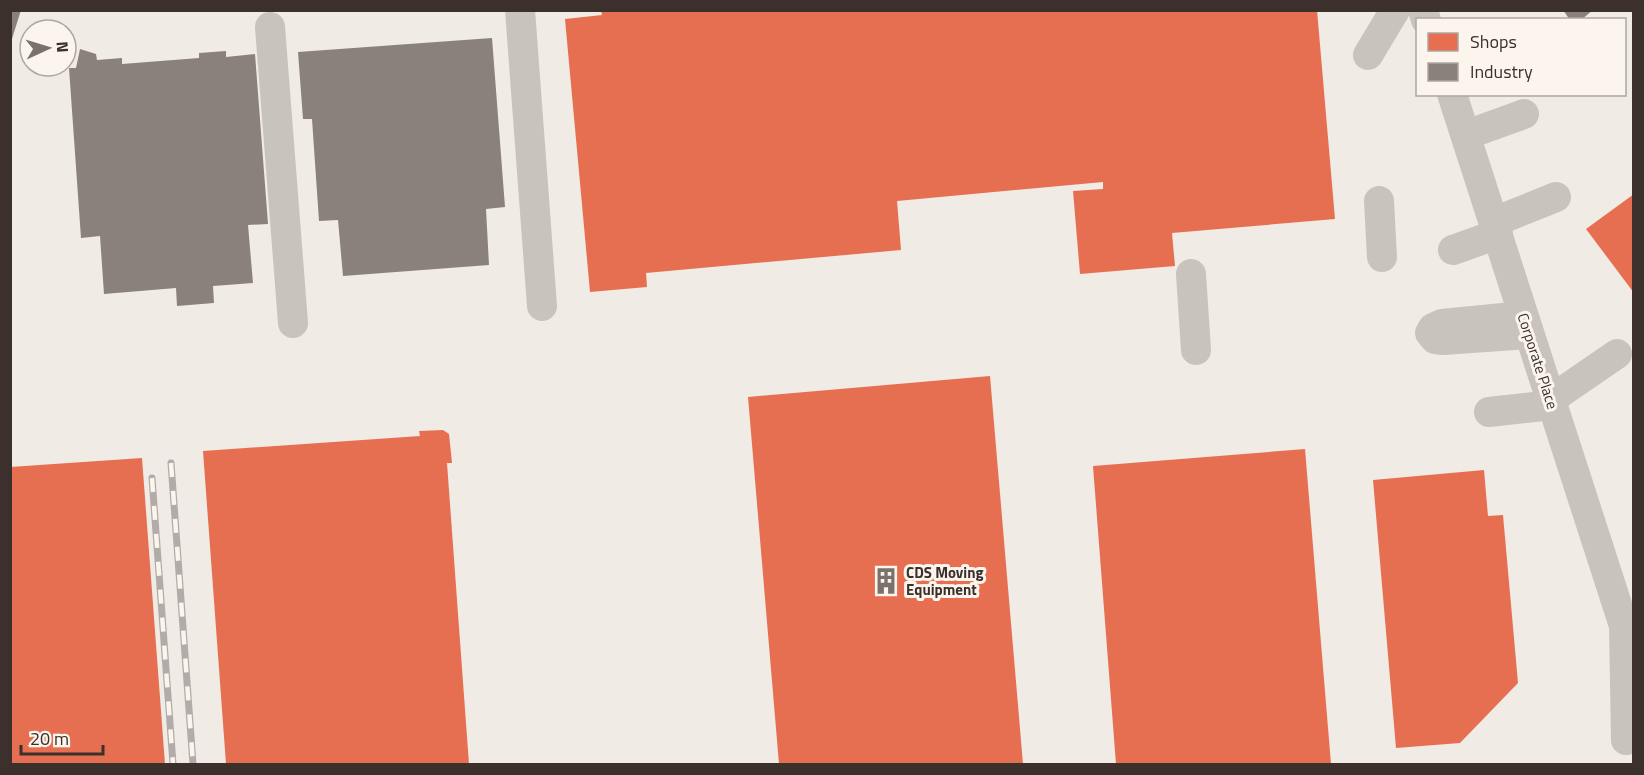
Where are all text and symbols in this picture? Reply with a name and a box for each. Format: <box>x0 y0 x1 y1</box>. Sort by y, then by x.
north arrow <box>18 18 78 78</box>
legend <box>1416 18 1626 96</box>
text: Shops <box>1470 28 1517 55</box>
text: N <box>51 41 75 53</box>
text: Industry <box>1470 58 1533 85</box>
street label: Corporate Place <box>1512 310 1564 412</box>
place label: CDS Moving Equipment <box>906 561 983 601</box>
building icon: CDS Moving Equipment <box>871 566 901 596</box>
scale bar <box>21 718 104 756</box>
text: 20 m <box>30 725 69 752</box>

